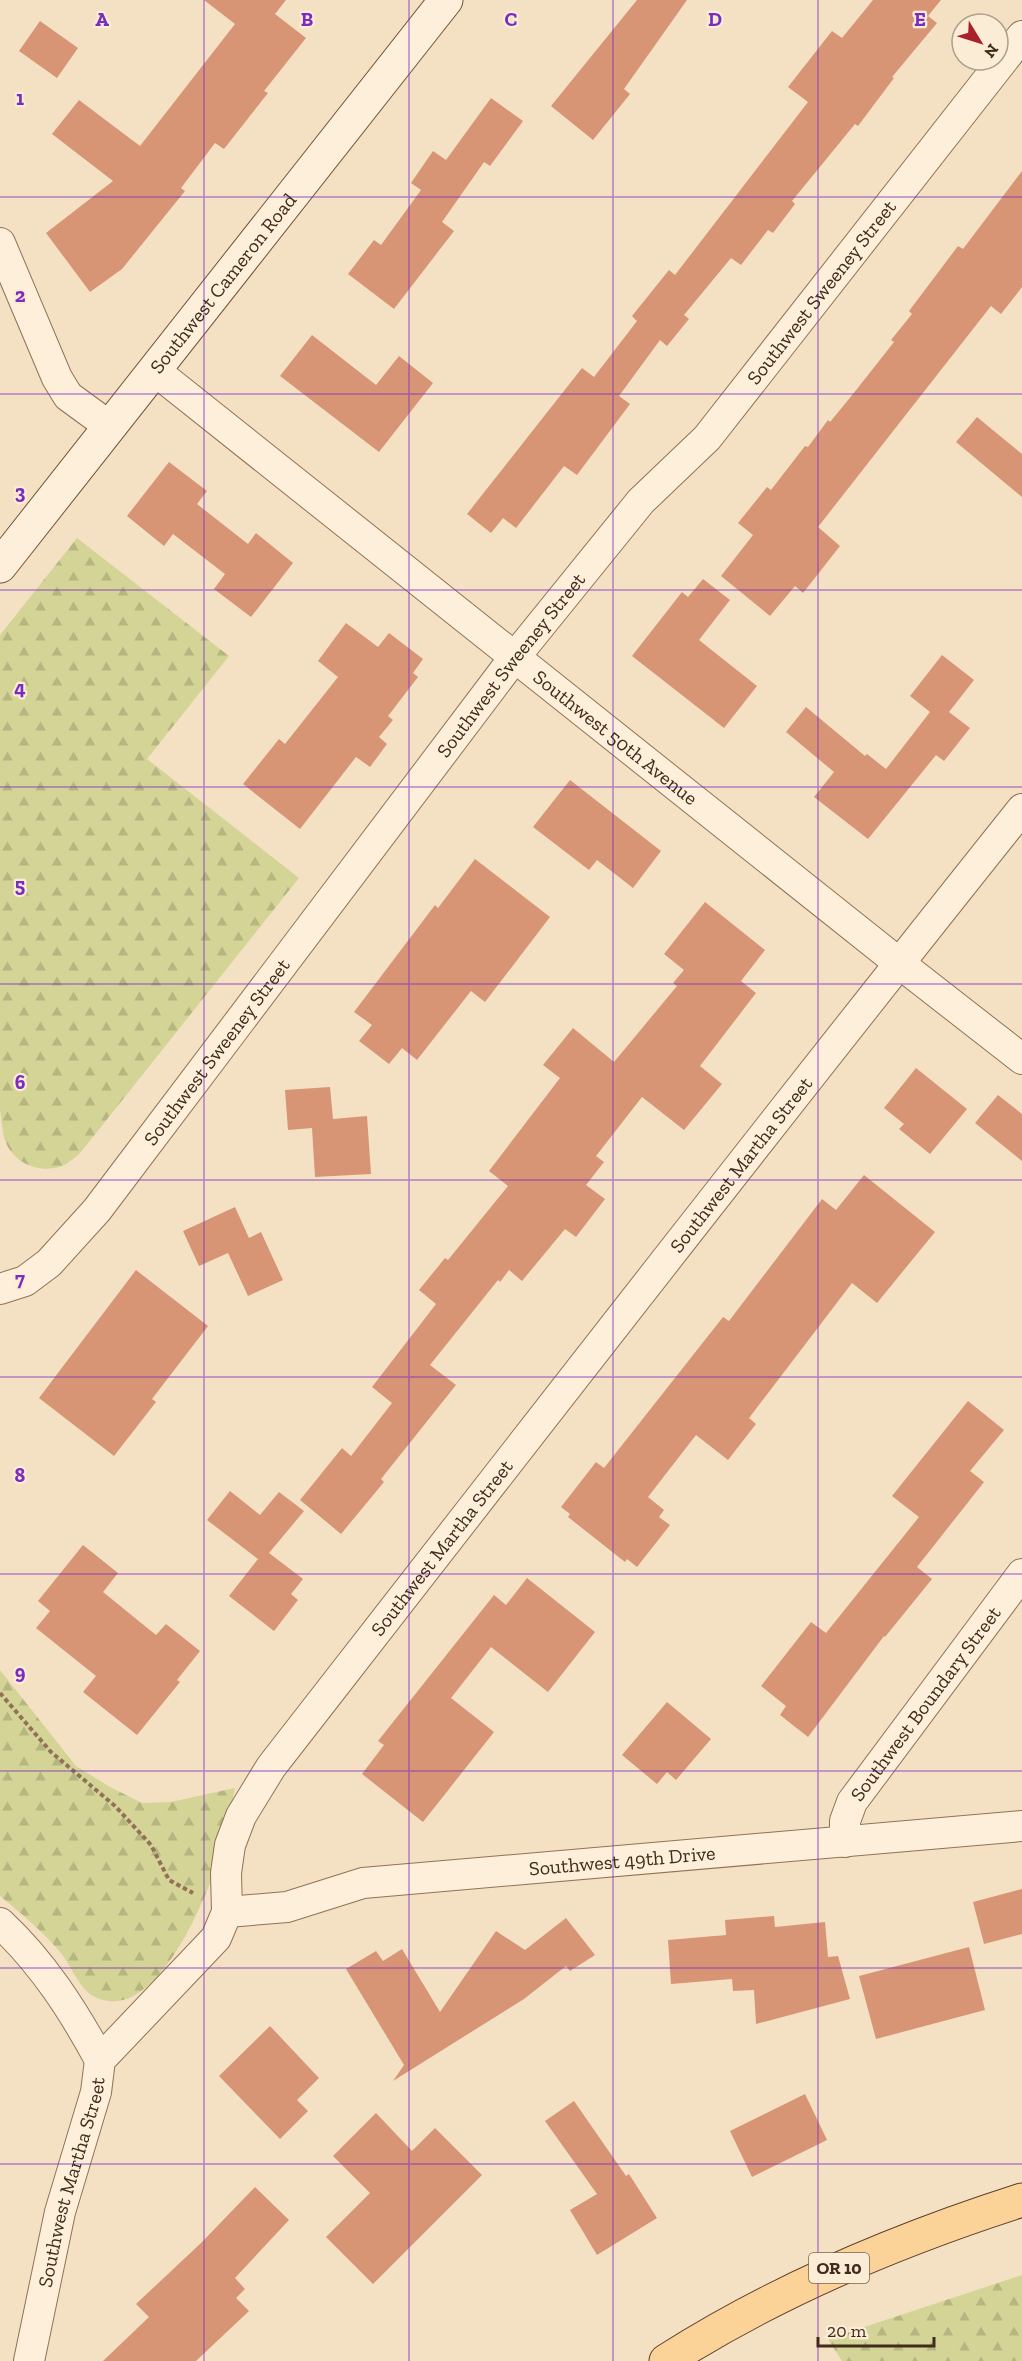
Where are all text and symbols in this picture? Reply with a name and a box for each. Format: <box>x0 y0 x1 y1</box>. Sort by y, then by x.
text: A <box>95 7 109 31</box>
text: B <box>301 7 313 31</box>
text: C <box>505 7 518 31</box>
text: D <box>708 7 722 31</box>
text: E <box>914 7 926 31</box>
north arrow <box>950 12 1010 72</box>
text: N <box>980 40 1003 62</box>
text: 1 <box>16 86 24 110</box>
street label: Southwest Cameron Road <box>144 188 301 378</box>
street label: Southwest Sweeney Street <box>742 195 901 389</box>
text: 2 <box>15 283 26 307</box>
text: 3 <box>15 480 26 504</box>
street label: Southwest Sweeney Street <box>431 567 591 762</box>
street label: Southwest 50th Avenue <box>529 665 703 810</box>
text: 4 <box>14 676 26 700</box>
text: 5 <box>15 873 25 897</box>
street label: Southwest Sweeney Street <box>138 953 295 1150</box>
text: 6 <box>15 1070 26 1094</box>
street label: Southwest Martha Street <box>664 1071 818 1257</box>
text: 7 <box>15 1267 25 1291</box>
street label: Southwest Martha Street <box>366 1454 518 1641</box>
text: 8 <box>15 1463 26 1487</box>
street label: Southwest Boundary Street <box>845 1601 1006 1806</box>
text: 9 <box>15 1660 26 1684</box>
street label: Southwest 49th Drive <box>528 1841 716 1881</box>
street label: Southwest Martha Street <box>33 2075 110 2289</box>
road number: OR 10 <box>809 2253 869 2283</box>
scale bar <box>818 2310 934 2348</box>
text: 20 m <box>827 2320 867 2342</box>

